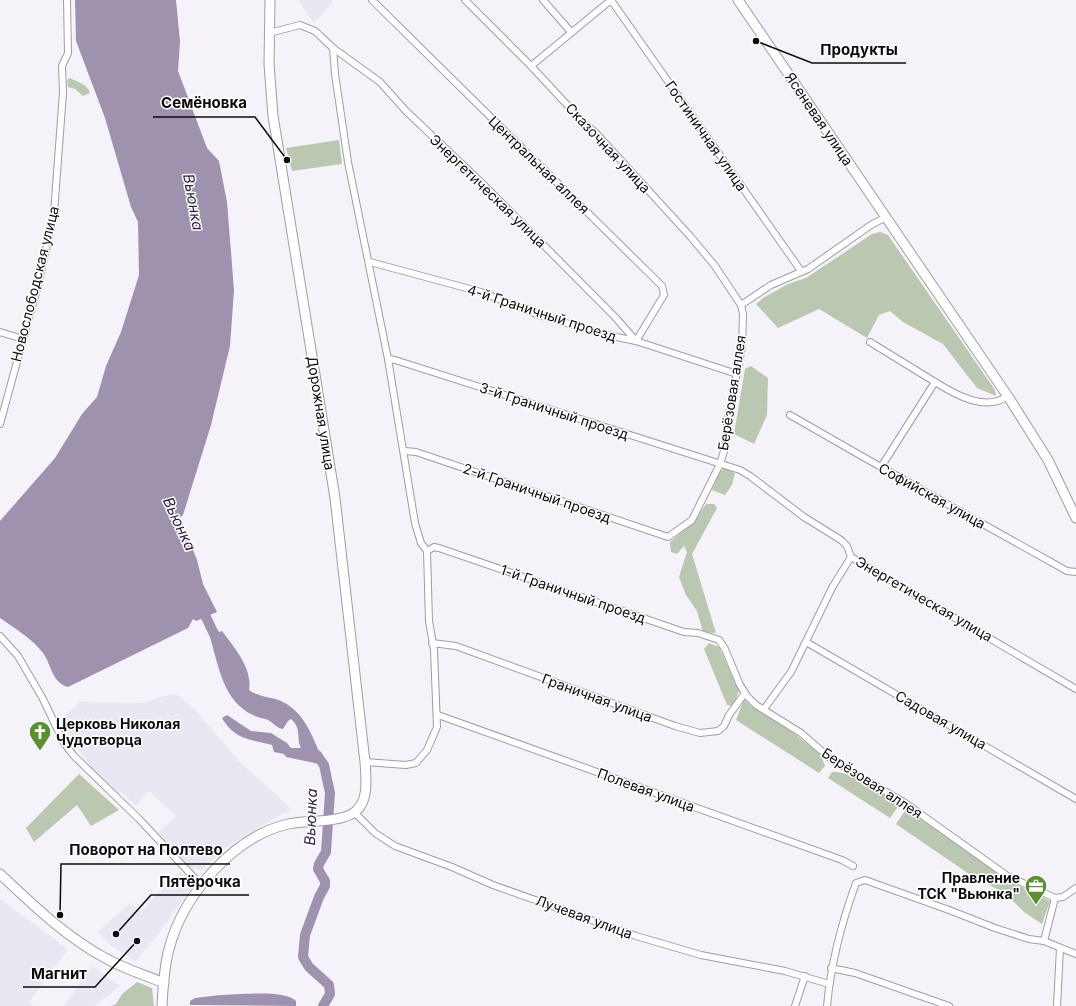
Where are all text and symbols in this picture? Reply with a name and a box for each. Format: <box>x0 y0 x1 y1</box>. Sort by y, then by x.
callout: Продукты <box>812 36 906 63</box>
text: Продукты <box>820 40 898 59</box>
street label: Ясеневая улица <box>782 69 857 169</box>
street label: Гостиничная улица <box>662 77 751 194</box>
callout: Семёновка <box>153 90 255 117</box>
text: Семёновка <box>161 93 247 112</box>
street label: Сказочная улица <box>562 99 654 196</box>
street label: Центральная аллея <box>485 112 593 217</box>
street label: Энергетическая улица <box>427 131 550 251</box>
water label: Вьюнка <box>179 172 208 232</box>
street label: Новослободская улица <box>7 204 62 364</box>
street label: 4-й Граничный проезд <box>465 280 619 345</box>
street label: Берёзовая аллея <box>714 334 749 452</box>
street label: Дорожная улица <box>304 355 339 471</box>
street label: 3-й Граничный проезд <box>477 378 631 443</box>
street label: 2-й Граничный проезд <box>461 459 614 526</box>
street label: Софийская улица <box>876 459 989 532</box>
water label: Вьюнка <box>159 494 200 554</box>
street label: Энергетическая улица <box>853 552 996 645</box>
street label: 1-й Граничный проезд <box>498 561 648 626</box>
street label: Граничная улица <box>540 670 655 725</box>
street label: Садовая улица <box>893 687 990 753</box>
place label: Церковь Николая Чудотворца <box>56 715 180 748</box>
church icon: Церковь Николая Чудотворца <box>27 719 53 752</box>
street label: Берёзовая аллея <box>819 744 926 821</box>
street label: Полевая улица <box>595 764 697 815</box>
water label: Вьюнка <box>300 788 321 846</box>
callout: Поворот на Полтево <box>61 837 230 864</box>
text: Поворот на Полтево <box>69 840 223 859</box>
callout: Пятёрочка <box>151 868 249 895</box>
place label: Правление ТСК "Вьюнка" <box>918 869 1020 902</box>
text: Пятёрочка <box>159 872 241 891</box>
office icon: Правление ТСК "Вьюнка" <box>1023 873 1049 906</box>
street label: Лучевая улица <box>533 891 635 942</box>
callout: Магнит <box>23 960 95 987</box>
text: Магнит <box>31 964 87 983</box>

